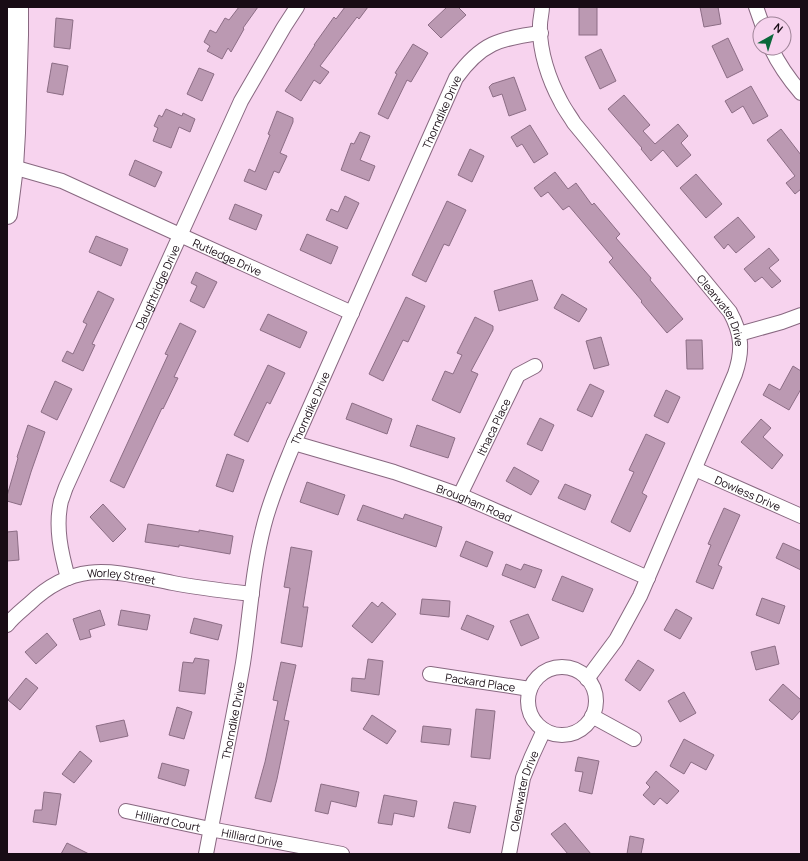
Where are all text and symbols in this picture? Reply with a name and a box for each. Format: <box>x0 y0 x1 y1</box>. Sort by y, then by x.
north arrow <box>752 16 792 56</box>
text: N <box>771 20 786 36</box>
street label: Thorndike Drive <box>418 72 464 151</box>
street label: Rutledge Drive <box>191 234 265 279</box>
street label: Daughtridge Drive <box>131 241 183 331</box>
street label: Clearwater Drive <box>694 271 748 348</box>
street label: Thorndike Drive <box>287 368 333 447</box>
street label: Ithaca Place <box>473 395 514 458</box>
street label: Dowless Drive <box>713 471 784 514</box>
street label: Brougham Road <box>435 480 514 525</box>
street label: Worley Street <box>86 564 157 587</box>
street label: Packard Place <box>444 669 517 694</box>
street label: Thorndike Drive <box>217 680 247 761</box>
street label: Clearwater Drive <box>506 747 541 833</box>
street label: Hilliard Court <box>134 806 202 834</box>
street label: Hilliard Drive <box>220 824 285 850</box>

